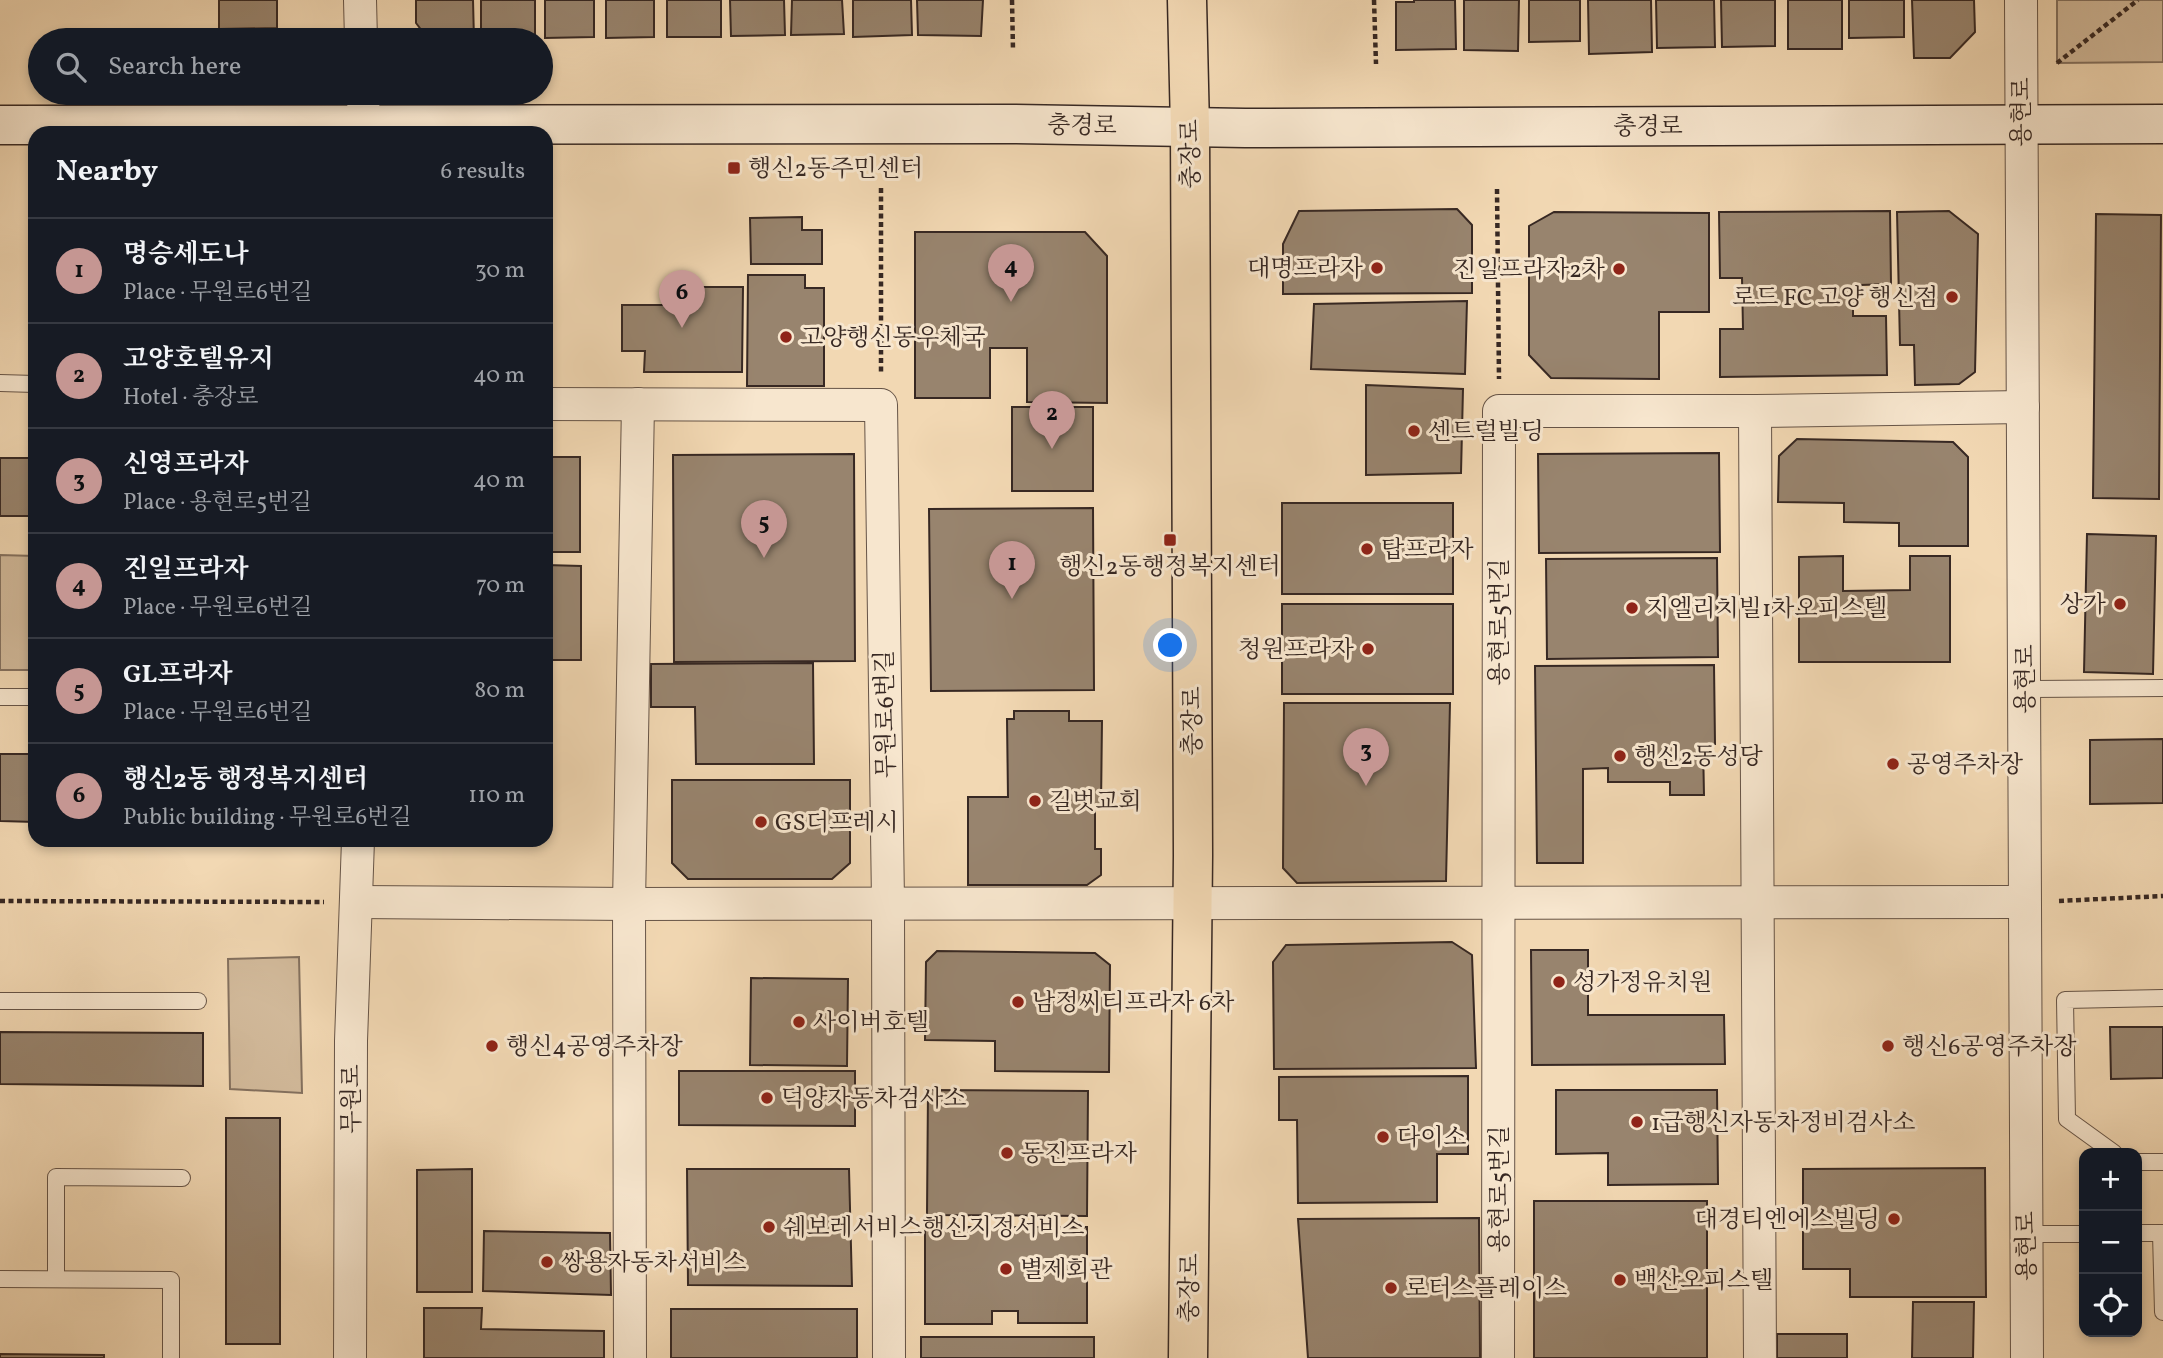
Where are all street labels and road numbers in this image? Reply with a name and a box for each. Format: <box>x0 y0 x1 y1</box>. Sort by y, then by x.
street label: 용현로 <box>2006 77 2040 147</box>
street label: 충경로 <box>1047 109 1117 145</box>
street label: 충경로 <box>1613 111 1683 145</box>
street label: 충장로 <box>1174 119 1210 189</box>
street label: 용현로5번길 <box>1484 558 1518 686</box>
street label: 용현로 <box>2010 644 2044 714</box>
street label: 무원로6번길 <box>869 650 905 778</box>
street label: 충장로 <box>1177 686 1211 756</box>
street label: 무원로 <box>336 1064 370 1134</box>
street label: 용현로5번길 <box>1484 1125 1518 1253</box>
street label: 용현로 <box>2010 1211 2046 1281</box>
street label: 충장로 <box>1173 1253 1209 1323</box>

